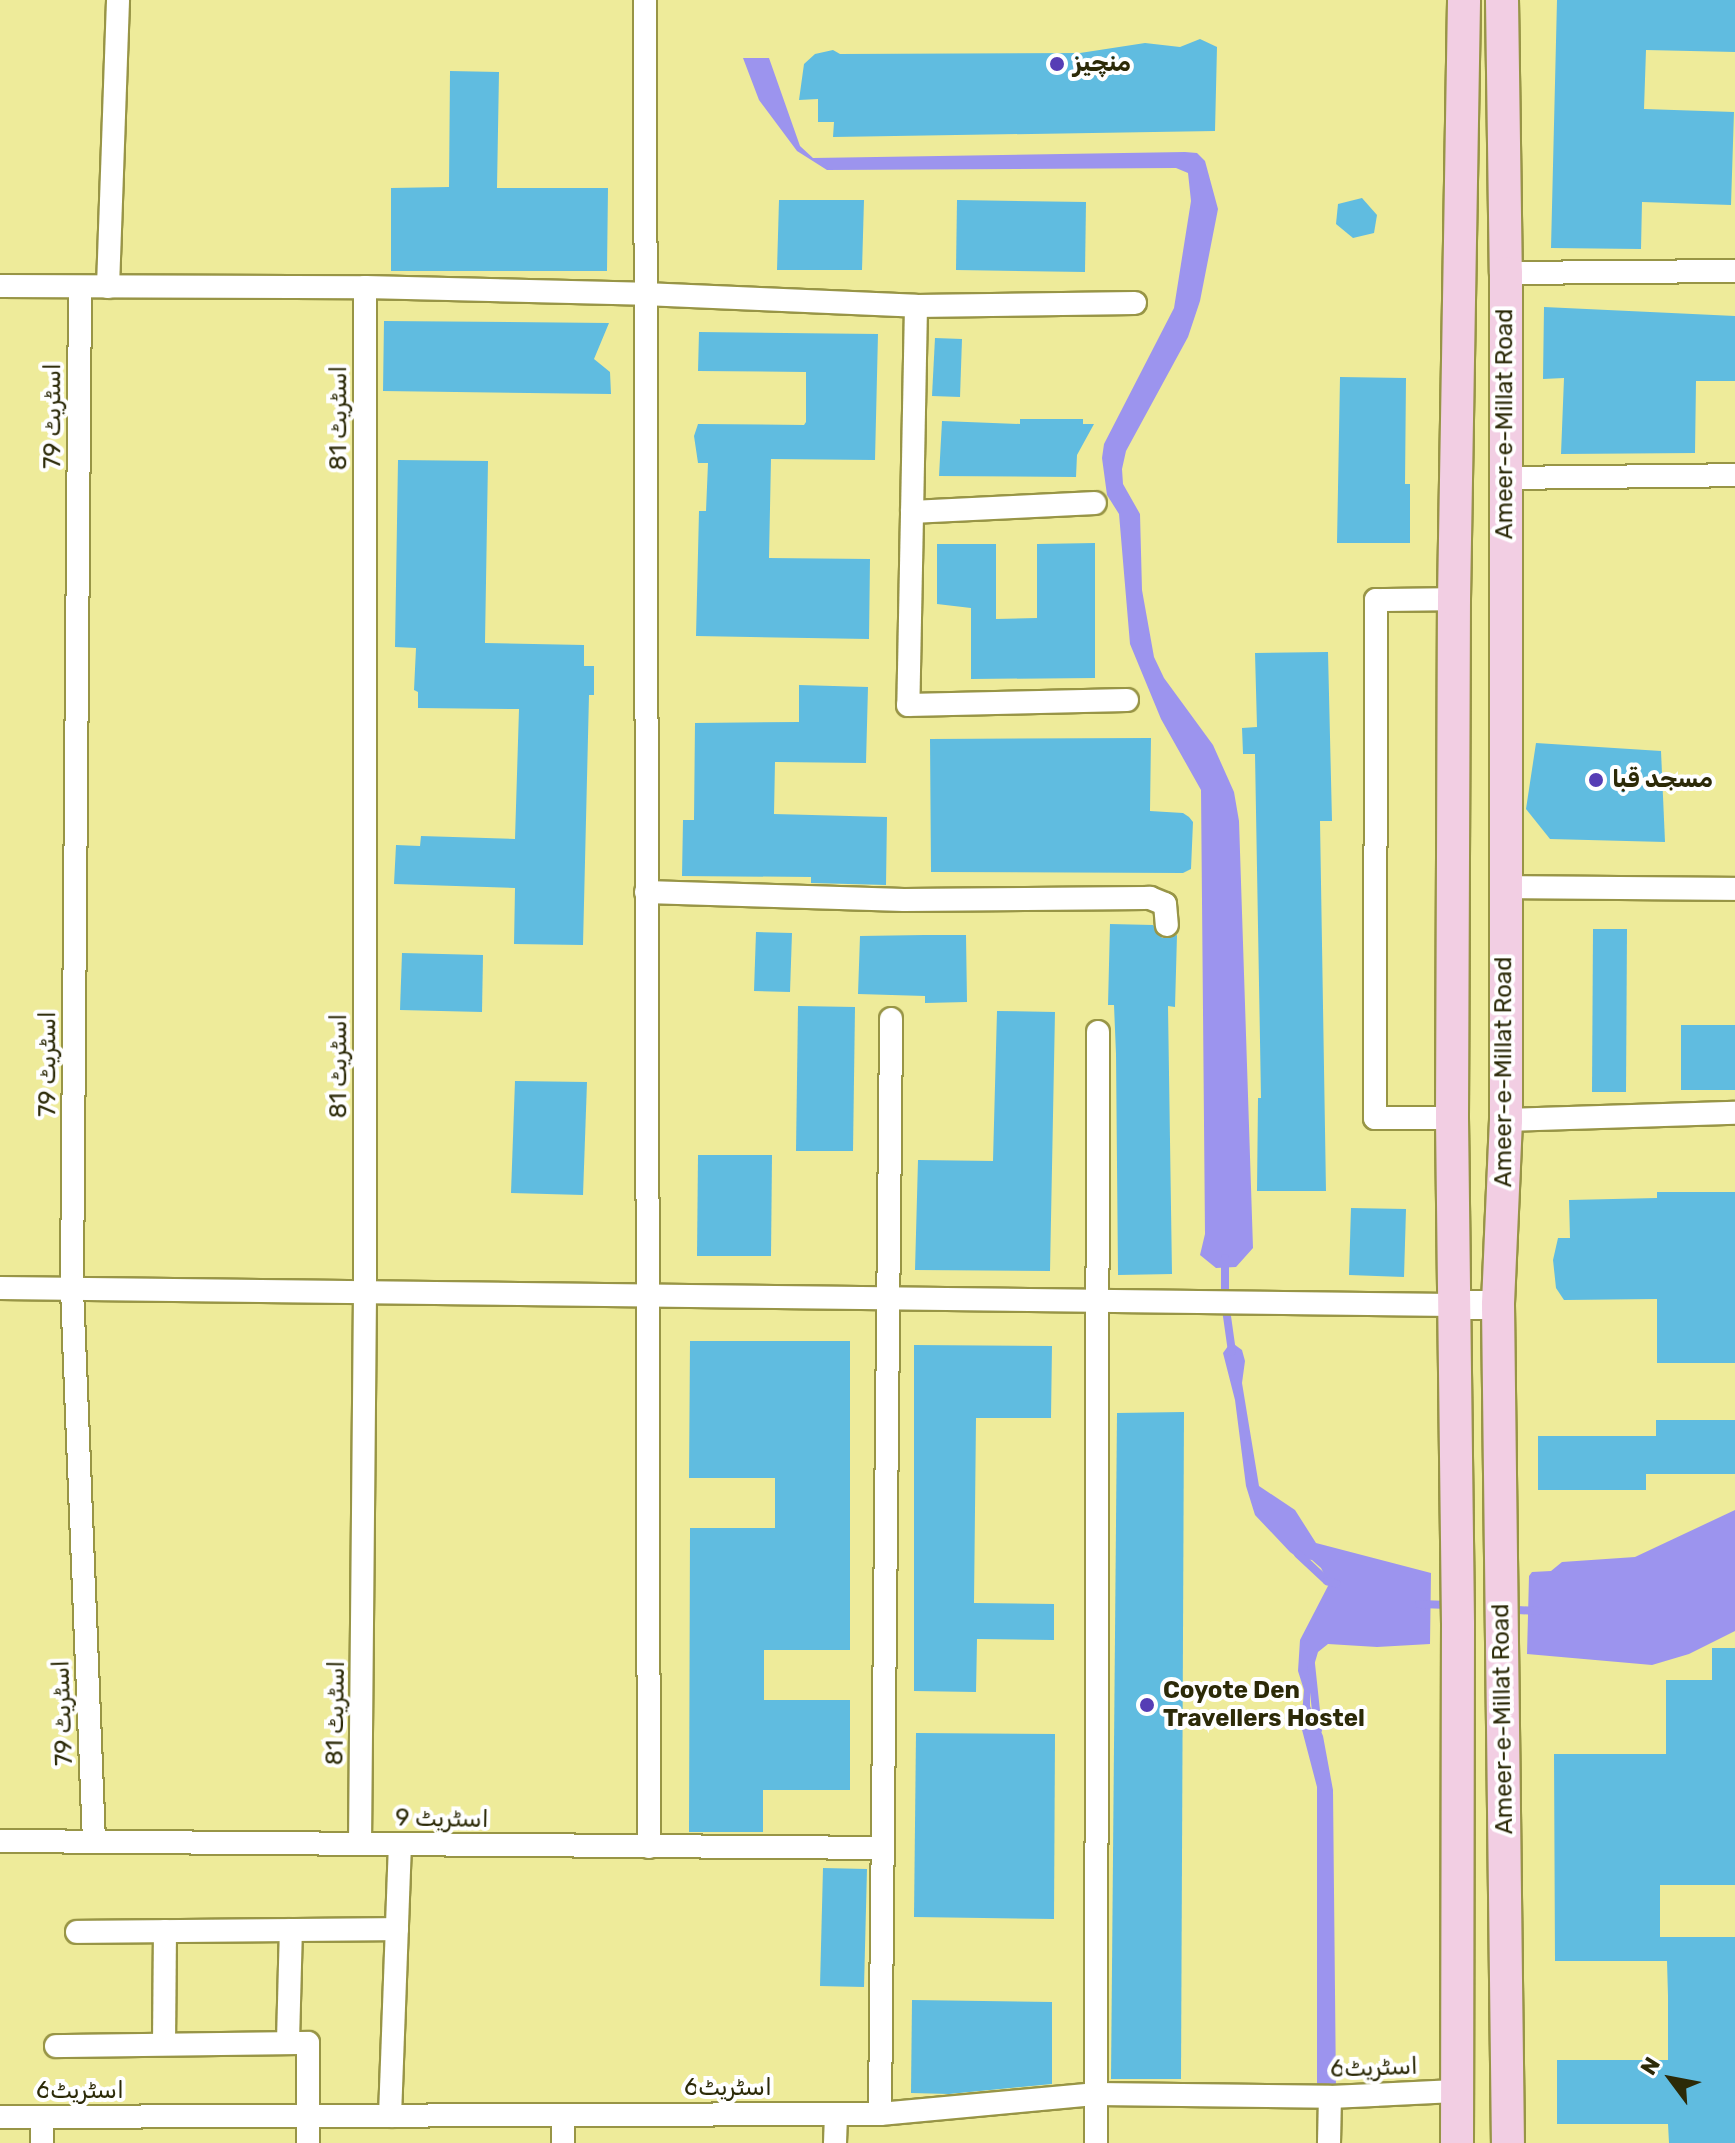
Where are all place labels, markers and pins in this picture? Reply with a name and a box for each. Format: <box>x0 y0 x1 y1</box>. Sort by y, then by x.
place label: منچیز <box>1073 50 1131 78</box>
marker: منچیز <box>1048 55 1066 73</box>
place label: مسجد قبا <box>1612 766 1713 794</box>
marker: مسجد قبا <box>1587 771 1605 789</box>
place label: Coyote Den Travellers Hostel <box>1163 1677 1365 1733</box>
marker: Coyote Den Travellers Hostel <box>1138 1696 1156 1714</box>

